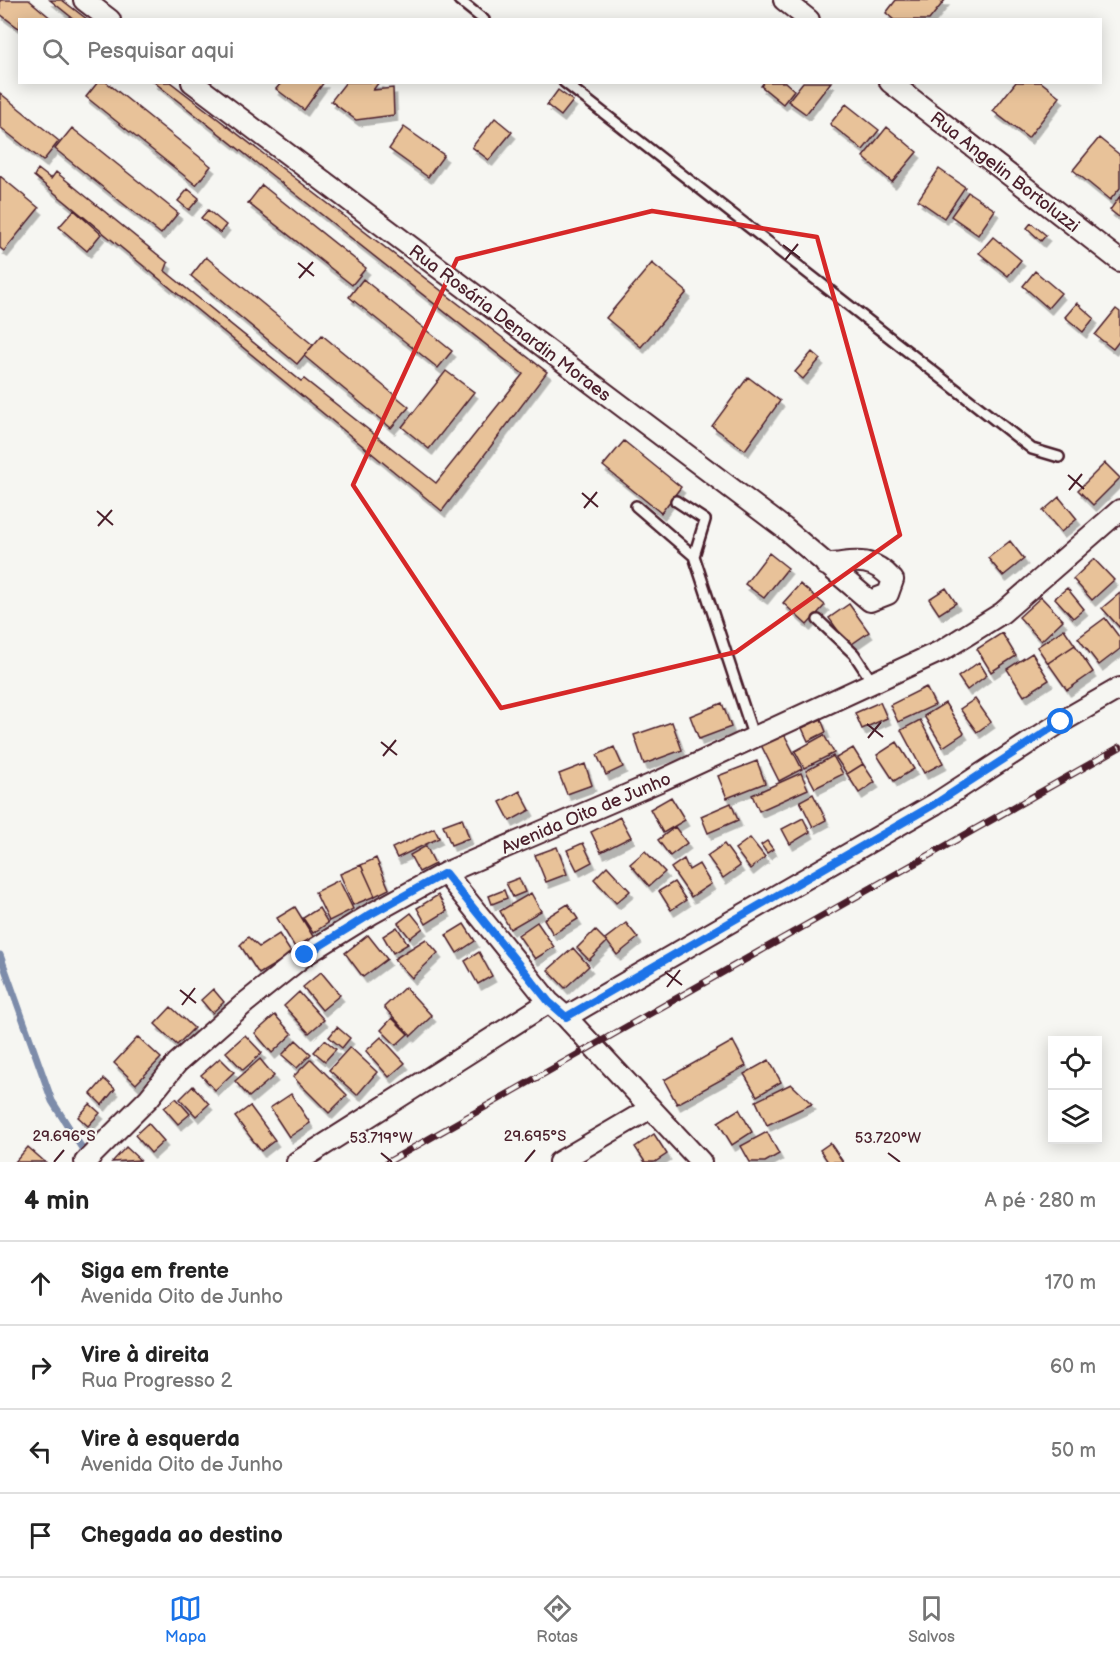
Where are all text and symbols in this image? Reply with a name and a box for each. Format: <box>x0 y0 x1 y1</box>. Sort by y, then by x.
search box <box>18 18 1102 84</box>
icon: search <box>39 35 72 68</box>
text: Pesquisar aqui <box>87 38 234 65</box>
street label: Rua Angelin Bortoluzzi <box>926 108 1083 237</box>
street label: Rua Rosária Denardin Moraes <box>405 241 615 406</box>
route start <box>1047 708 1073 734</box>
street label: Avenida Oito de Junho <box>498 768 674 859</box>
route end <box>291 941 317 967</box>
map controls <box>1048 1036 1102 1144</box>
button: locate <box>1048 1036 1102 1090</box>
button: layers <box>1048 1090 1102 1144</box>
text: 29.696°S <box>32 1127 96 1146</box>
text: 29.695°S <box>504 1127 566 1146</box>
text: 53.719°W <box>349 1129 413 1148</box>
text: 53.720°W <box>855 1129 922 1148</box>
text: 4 min <box>24 1186 89 1217</box>
text: A pé · 280 m <box>985 1189 1096 1213</box>
text: Siga em frente <box>81 1258 229 1285</box>
icon: ahead <box>24 1267 57 1300</box>
text: 170 m <box>1045 1271 1096 1295</box>
text: Avenida Oito de Junho <box>81 1285 283 1309</box>
text: Vire à direita <box>81 1342 209 1369</box>
icon: right <box>24 1351 57 1384</box>
text: 60 m <box>1050 1355 1096 1379</box>
text: Rua Progresso 2 <box>81 1369 232 1393</box>
text: Vire à esquerda <box>81 1426 240 1453</box>
icon: left <box>24 1435 57 1468</box>
text: 50 m <box>1051 1439 1096 1463</box>
text: Avenida Oito de Junho <box>81 1453 283 1477</box>
icon: arrive <box>24 1519 57 1552</box>
text: Chegada ao destino <box>81 1522 283 1549</box>
tab: Mapa <box>165 1592 206 1647</box>
tab: Rotas <box>536 1592 578 1647</box>
tab: Salvos <box>908 1592 955 1647</box>

